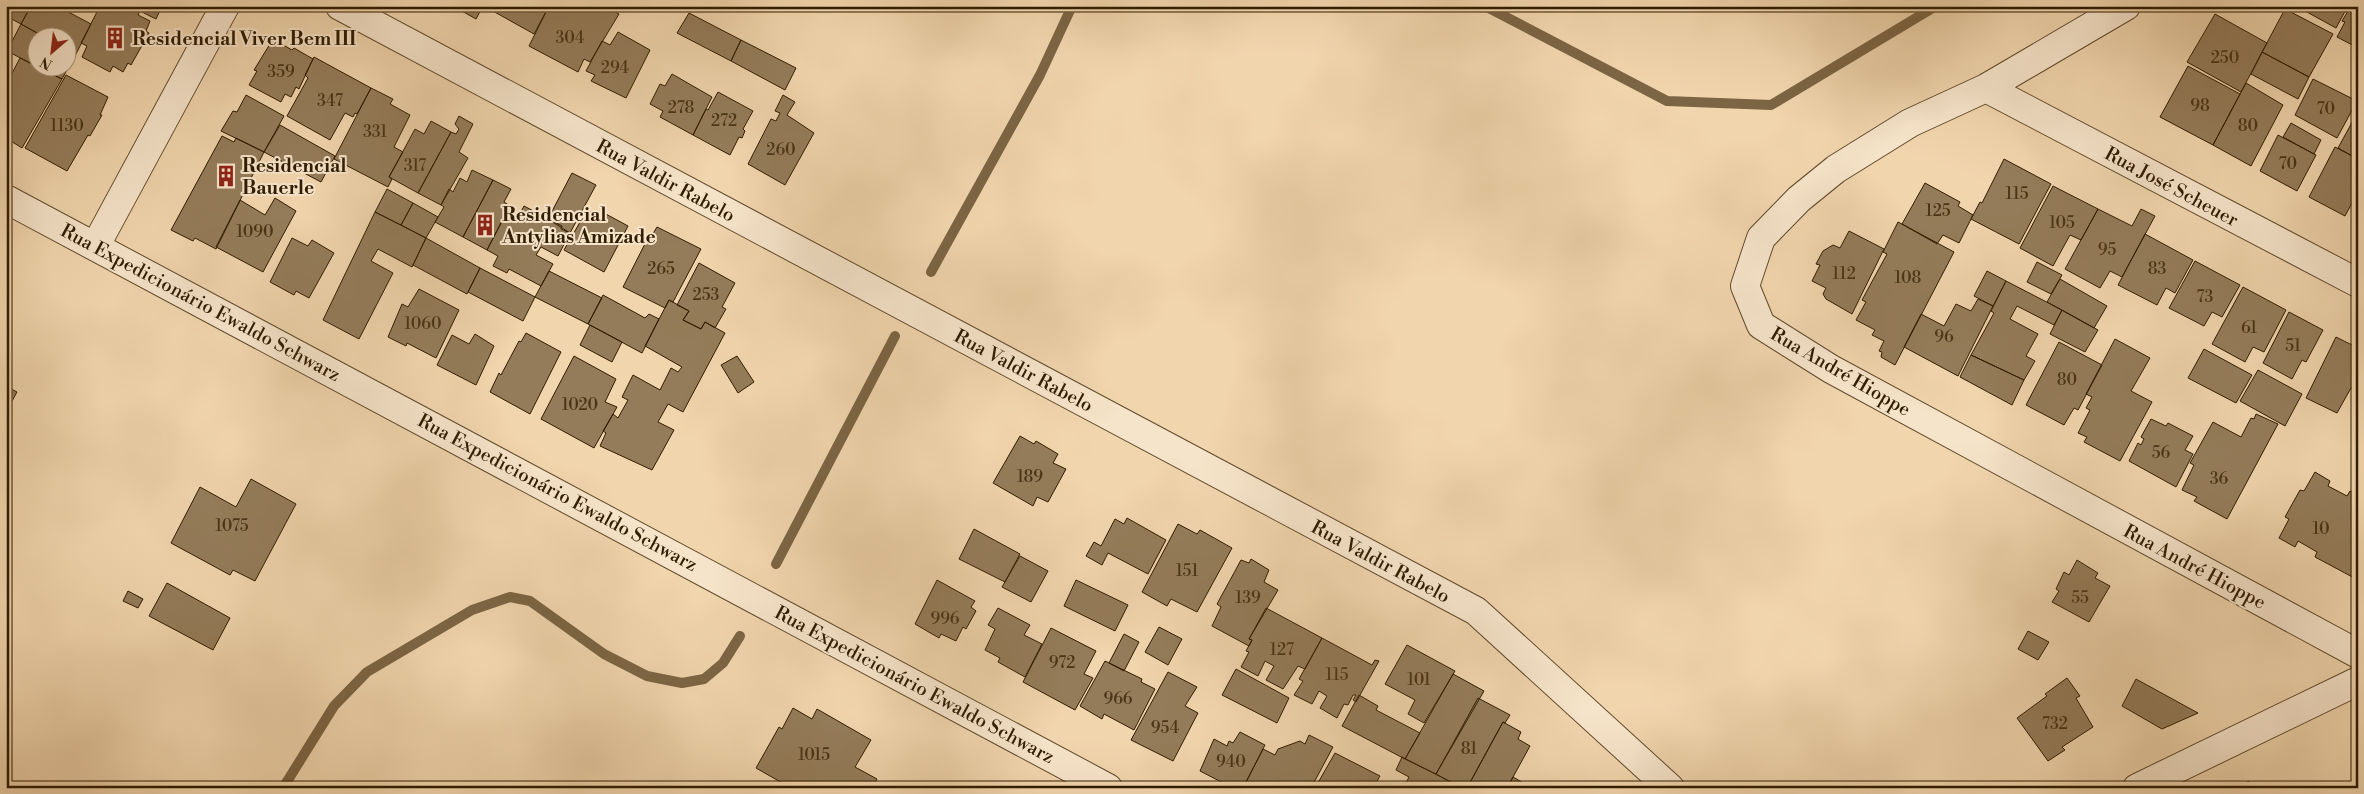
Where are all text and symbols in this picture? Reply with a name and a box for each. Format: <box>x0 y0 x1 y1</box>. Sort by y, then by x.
building icon: Residencial Viver Bem III <box>102 25 128 51</box>
place label: Residencial Viver Bem III <box>132 27 357 51</box>
north arrow <box>28 28 78 78</box>
house number: 304 <box>556 28 585 48</box>
house number: 250 <box>2211 48 2239 68</box>
text: N <box>37 52 55 73</box>
house number: 294 <box>601 58 630 78</box>
house number: 359 <box>267 62 295 82</box>
house number: 347 <box>317 91 343 111</box>
house number: 98 <box>2190 96 2210 116</box>
house number: 278 <box>668 98 694 118</box>
house number: 70 <box>2317 99 2335 119</box>
house number: 272 <box>711 111 737 131</box>
house number: 1130 <box>50 116 84 136</box>
house number: 80 <box>2238 116 2258 136</box>
house number: 331 <box>363 122 387 142</box>
street label: Rua Valdir Rabelo <box>592 134 739 228</box>
house number: 260 <box>766 140 796 160</box>
street label: Rua José Scheuer <box>2101 142 2243 232</box>
place label: Residencial Bauerle <box>242 154 347 200</box>
house number: 70 <box>2279 154 2297 174</box>
house number: 317 <box>404 156 426 176</box>
building icon: Residencial Bauerle <box>213 163 239 189</box>
house number: 115 <box>2005 184 2029 204</box>
house number: 125 <box>1925 201 1951 221</box>
place label: Residencial Antylias Amizade <box>501 203 656 249</box>
building icon: Residencial Antylias Amizade <box>472 212 498 238</box>
house number: 105 <box>2049 213 2075 233</box>
street label: Rua Expedicionário Ewaldo Schwarz <box>57 219 345 387</box>
house number: 1090 <box>236 222 274 242</box>
house number: 95 <box>2098 240 2116 260</box>
house number: 265 <box>647 259 675 279</box>
house number: 83 <box>2148 259 2166 279</box>
house number: 112 <box>1832 264 1856 284</box>
house number: 108 <box>1895 268 1922 288</box>
house number: 253 <box>693 285 720 305</box>
house number: 73 <box>2197 287 2214 307</box>
house number: 1060 <box>404 314 442 334</box>
house number: 61 <box>2241 318 2257 338</box>
street label: Rua André Hioppe <box>1766 322 1915 422</box>
street label: Rua Valdir Rabelo <box>950 324 1097 418</box>
house number: 96 <box>1934 327 1954 347</box>
house number: 51 <box>2285 336 2301 356</box>
house number: 80 <box>2057 370 2077 390</box>
house number: 1020 <box>562 395 598 415</box>
street label: Rua Expedicionário Ewaldo Schwarz <box>414 409 702 577</box>
house number: 56 <box>2152 443 2171 463</box>
house number: 189 <box>1017 467 1043 487</box>
house number: 36 <box>2210 469 2229 489</box>
street label: Rua Valdir Rabelo <box>1307 515 1454 609</box>
house number: 1075 <box>215 516 249 536</box>
street label: Rua André Hioppe <box>2119 519 2270 615</box>
house number: 10 <box>2313 519 2330 539</box>
house number: 151 <box>1176 561 1198 581</box>
house number: 139 <box>1235 588 1261 608</box>
house number: 55 <box>2071 588 2089 608</box>
street label: Rua Expedicionário Ewaldo Schwarz <box>771 601 1059 769</box>
house number: 996 <box>930 609 960 629</box>
house number: 127 <box>1270 640 1294 660</box>
house number: 972 <box>1049 653 1075 673</box>
house number: 115 <box>1325 665 1349 685</box>
house number: 101 <box>1407 670 1431 690</box>
house number: 966 <box>1103 689 1133 709</box>
house number: 732 <box>2042 714 2068 734</box>
house number: 954 <box>1151 718 1180 738</box>
house number: 81 <box>1461 739 1477 759</box>
house number: 1015 <box>798 745 830 765</box>
house number: 940 <box>1216 752 1246 772</box>

